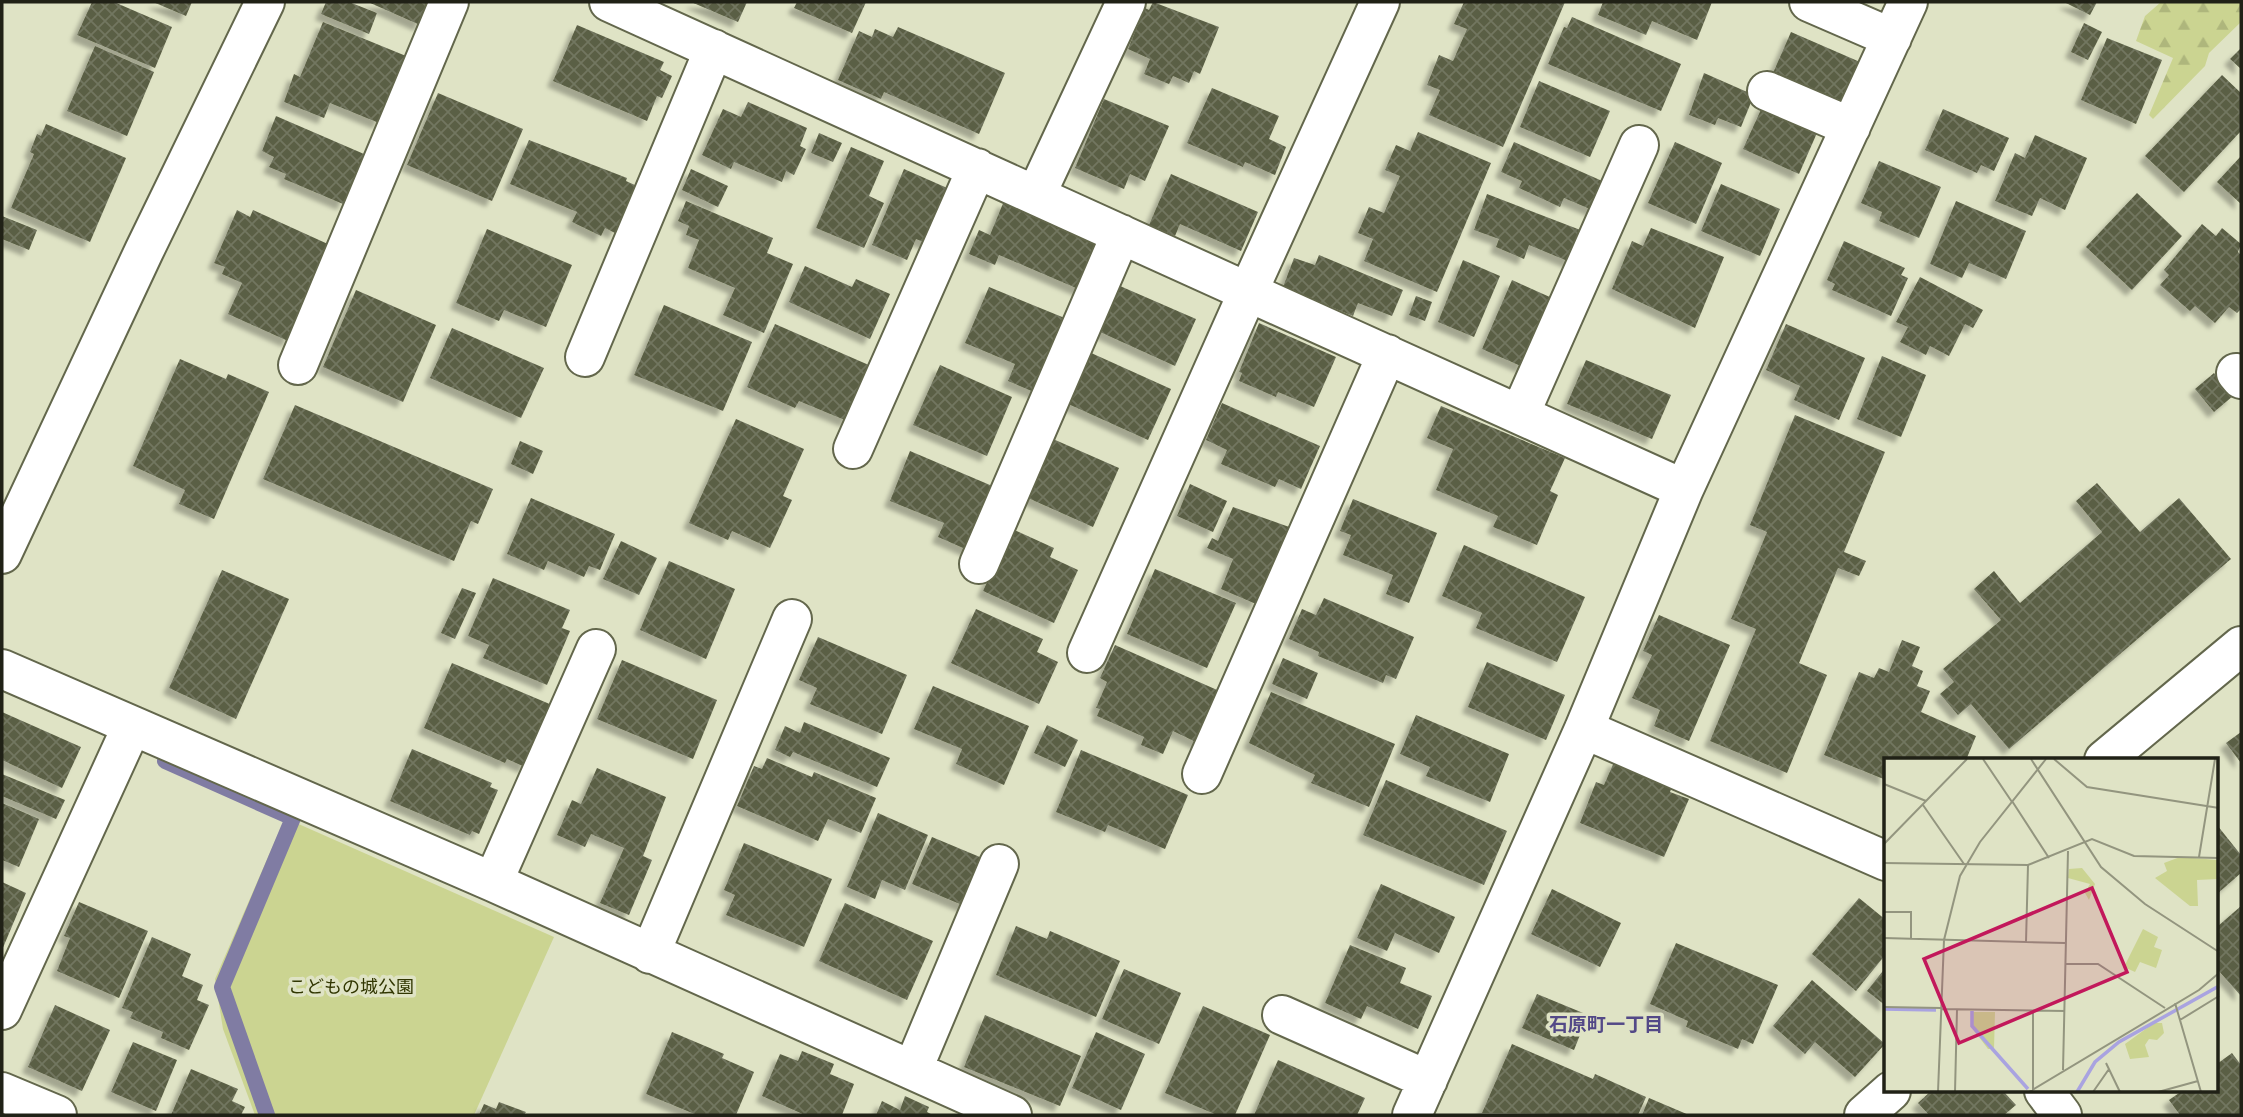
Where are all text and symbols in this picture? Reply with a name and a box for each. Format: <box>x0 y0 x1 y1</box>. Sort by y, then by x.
inset map <box>1884 758 2218 1092</box>
park label: こどもの城公園 <box>288 976 414 998</box>
district label: 石原町一丁目 <box>1549 1013 1663 1037</box>

